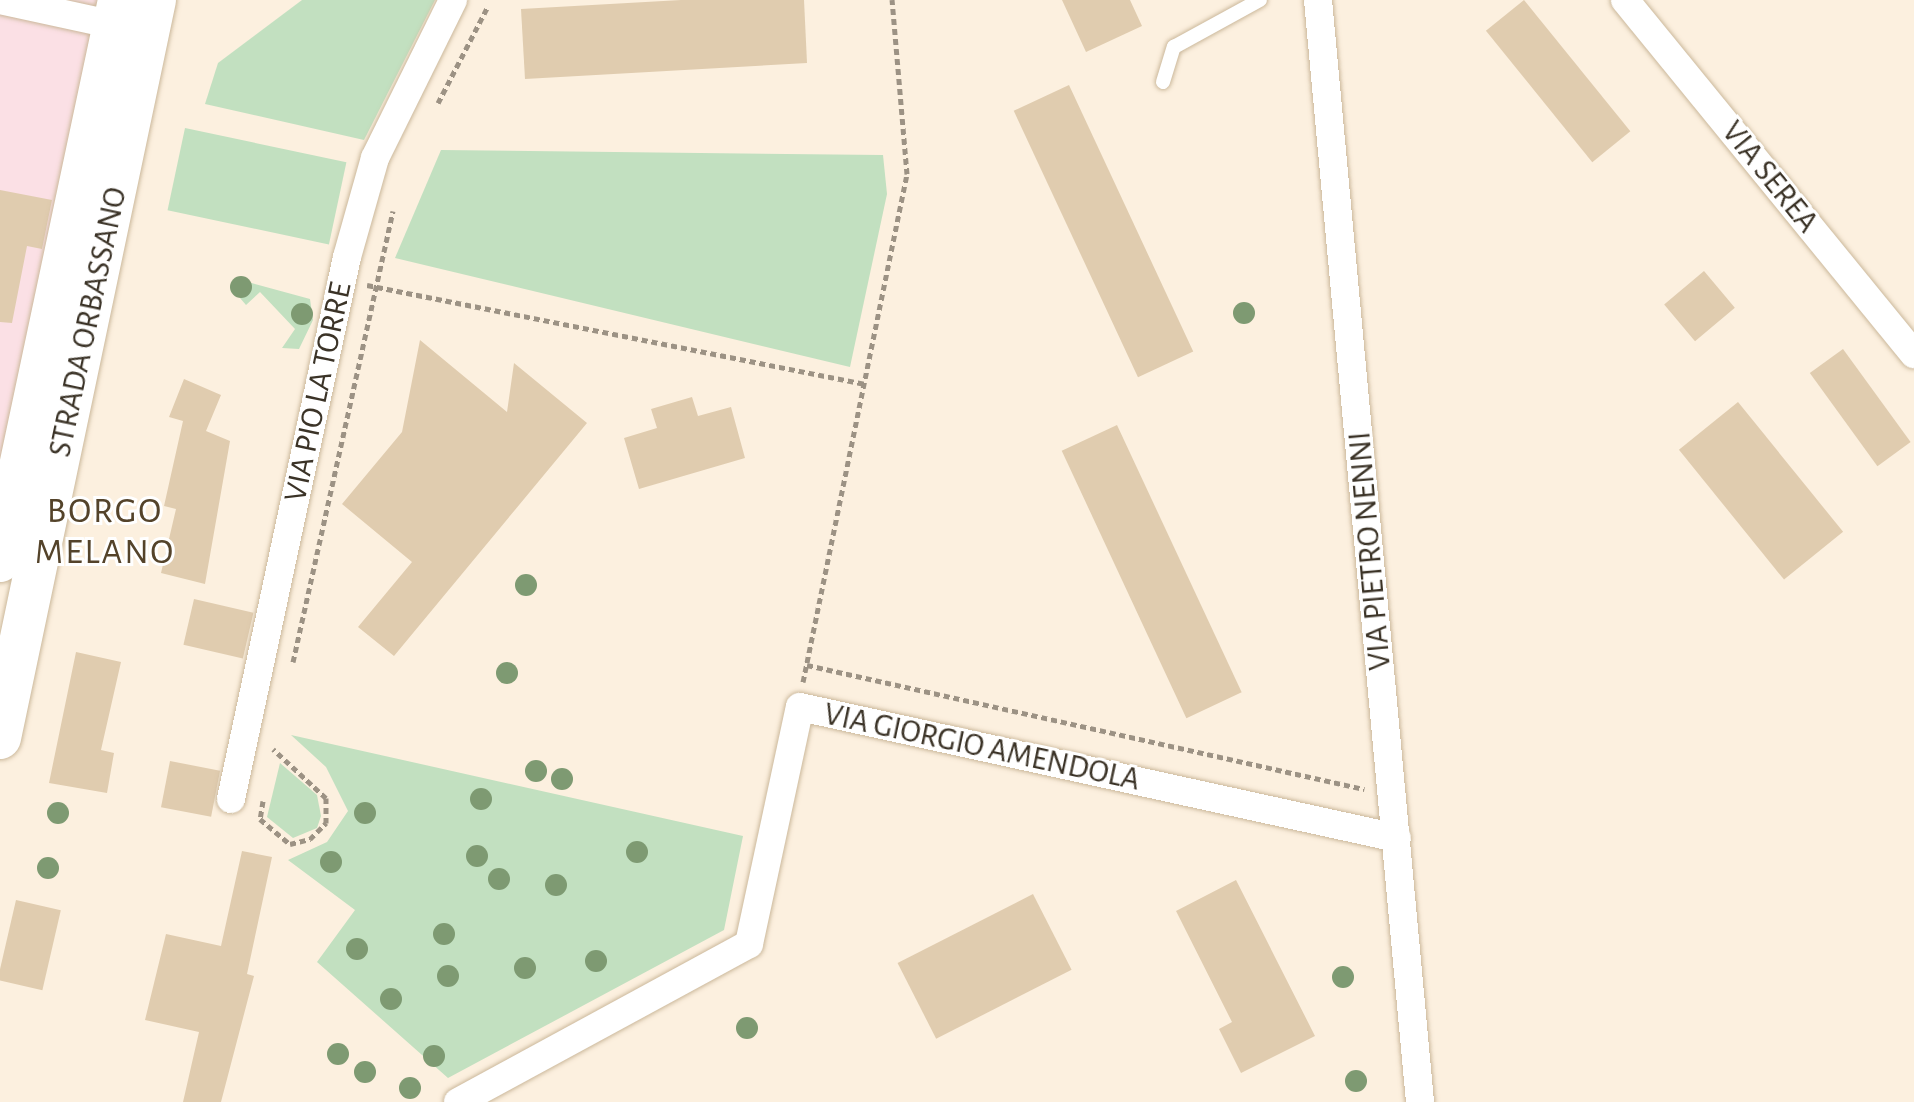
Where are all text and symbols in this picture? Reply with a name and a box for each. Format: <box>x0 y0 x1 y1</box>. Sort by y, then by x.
street label: VIA SEREA <box>1713 113 1827 241</box>
street label: STRADA ORBASSANO <box>41 184 135 460</box>
street label: VIA PIO LA TORRE <box>276 279 360 505</box>
street label: VIA PIETRO NENNI <box>1340 430 1400 672</box>
district label: BORGO MELANO <box>35 489 175 574</box>
street label: VIA GIORGIO AMENDOLA <box>821 695 1143 799</box>

